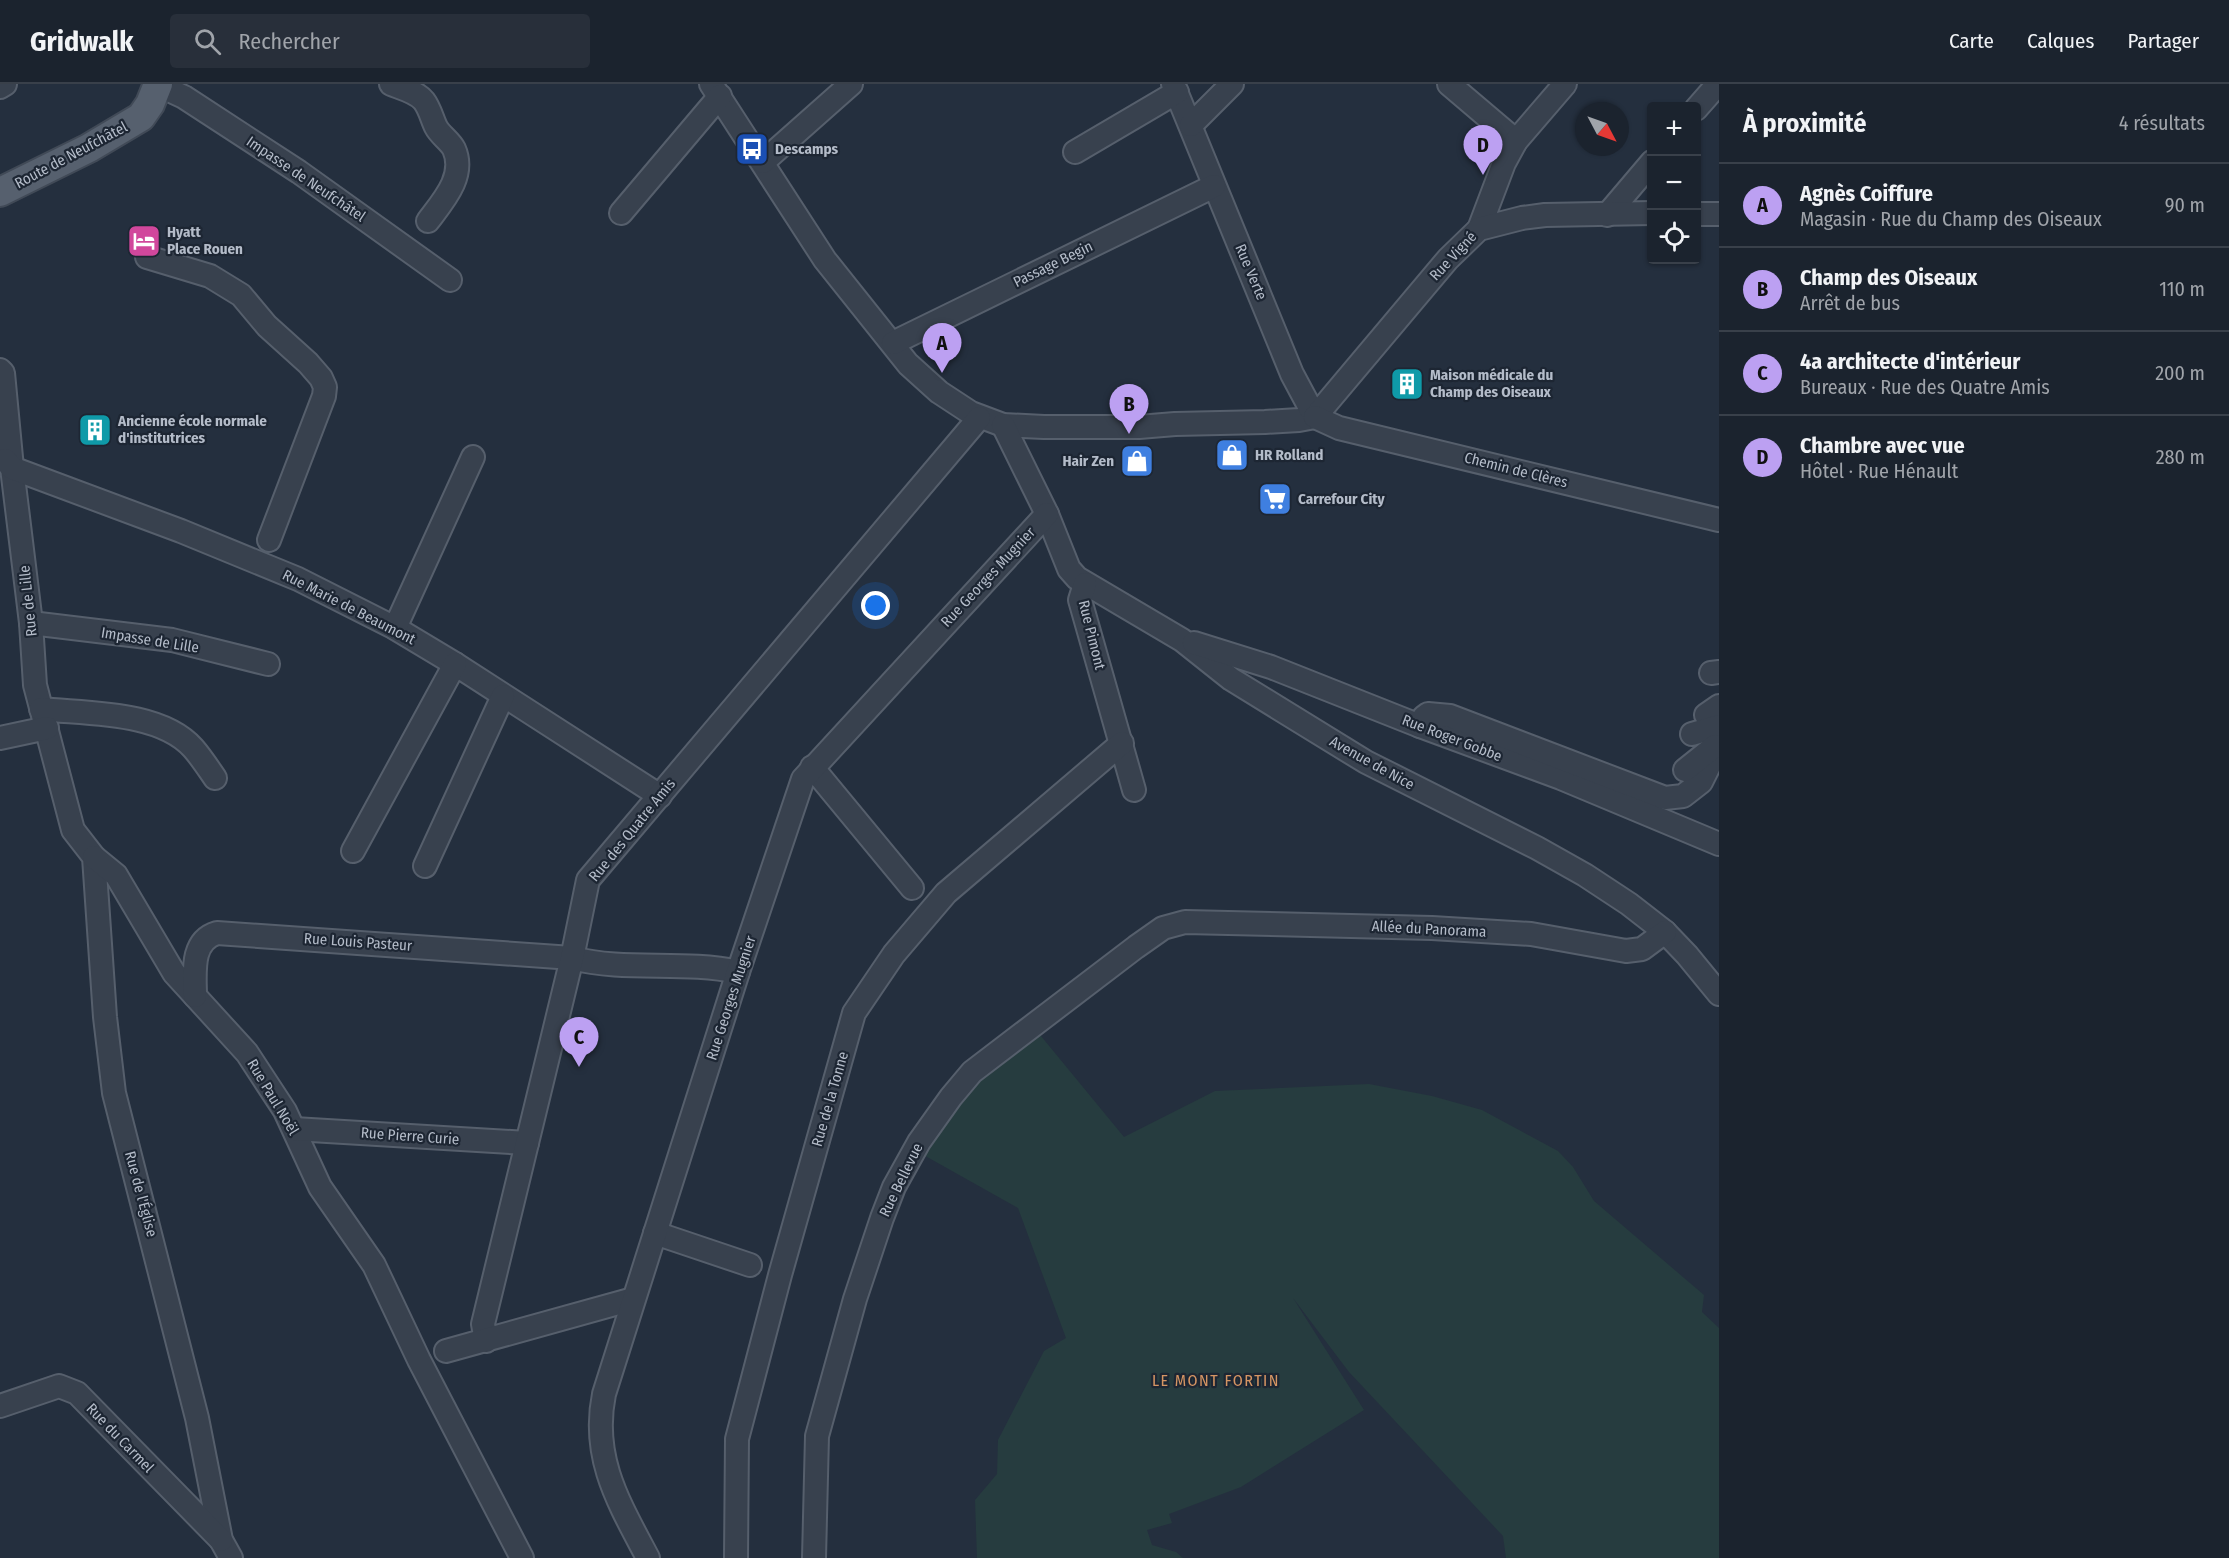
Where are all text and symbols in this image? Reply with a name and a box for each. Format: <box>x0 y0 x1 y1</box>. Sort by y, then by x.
search box <box>170 14 590 68</box>
text: Gridwalk <box>30 25 134 58</box>
icon: search <box>191 25 224 58</box>
text: Rechercher <box>239 28 340 55</box>
text: Carte <box>1949 28 1994 54</box>
text: Calques <box>2027 28 2094 54</box>
text: Partager <box>2127 28 2199 54</box>
north arrow <box>1575 102 1629 156</box>
map controls <box>1647 102 1701 264</box>
button: + <box>1647 102 1701 156</box>
text: À proximité <box>1743 108 1866 139</box>
text: 4 résultats <box>2119 111 2205 135</box>
street label: Route de Neufchâtel <box>12 118 130 192</box>
pin: D <box>1464 126 1502 175</box>
bus stop icon: Descamps <box>734 131 770 167</box>
street label: Impasse de Neufchâtel <box>243 132 369 226</box>
place label: Descamps <box>775 140 839 158</box>
button: − <box>1647 156 1701 210</box>
text: Agnès Coiffure <box>1800 180 1933 207</box>
text: A <box>1757 193 1768 217</box>
text: 90 m <box>2165 193 2205 217</box>
text: Magasin · Rue du Champ des Oiseaux <box>1800 207 2102 231</box>
button: locate <box>1647 210 1701 264</box>
hotel icon: Hyatt Place Rouen <box>126 223 162 259</box>
place label: Hyatt Place Rouen <box>167 223 243 258</box>
street label: Rue Vigné <box>1426 228 1480 284</box>
street label: Passage Begin <box>1010 237 1096 291</box>
street label: Rue Verte <box>1231 241 1271 303</box>
text: Champ des Oiseaux <box>1800 264 1977 291</box>
text: B <box>1757 277 1768 301</box>
text: 110 m <box>2159 277 2205 301</box>
text: Arrêt de bus <box>1800 291 1900 315</box>
pin: A <box>922 324 962 373</box>
text: 4a architecte d'intérieur <box>1800 348 2020 375</box>
text: C <box>1757 361 1768 385</box>
text: 200 m <box>2155 361 2205 385</box>
building icon: Maison médicale du Champ des Oiseaux <box>1389 366 1425 402</box>
place label: Maison médicale du Champ des Oiseaux <box>1430 366 1553 401</box>
text: Bureaux · Rue des Quatre Amis <box>1800 375 2050 399</box>
pin: B <box>1110 384 1148 434</box>
building icon: Ancienne école normale d'institutrices <box>77 412 113 448</box>
place label: Ancienne école normale d'institutrices <box>117 412 267 447</box>
text: Chambre avec vue <box>1800 432 1965 459</box>
shop icon: HR Rolland <box>1214 437 1250 473</box>
shop icon: Hair Zen <box>1119 443 1155 479</box>
text: D <box>1757 445 1768 469</box>
text: 280 m <box>2156 445 2205 469</box>
place label: HR Rolland <box>1255 446 1323 464</box>
street label: Chemin de Clères <box>1462 448 1570 492</box>
place label: Hair Zen <box>1062 452 1114 470</box>
text: Hôtel · Rue Hénault <box>1800 459 1958 483</box>
supermarket icon: Carrefour City <box>1257 481 1293 517</box>
place label: Carrefour City <box>1298 490 1386 508</box>
street label: Rue Georges Mugnier <box>937 523 1039 631</box>
street label: Rue de Lille <box>15 564 41 638</box>
street label: Rue Marie de Beaumont <box>280 566 419 648</box>
your location <box>861 591 890 620</box>
street label: Rue Pimont <box>1075 598 1109 672</box>
street label: Impasse de Lille <box>100 623 200 657</box>
street label: Rue Roger Gobbe <box>1399 711 1505 765</box>
street label: Avenue de Nice <box>1327 732 1417 794</box>
street label: Rue des Quatre Amis <box>585 775 679 885</box>
street label: Allée du Panorama <box>1371 917 1487 941</box>
street label: Rue Louis Pasteur <box>303 929 414 955</box>
street label: Rue Georges Mugnier <box>702 933 760 1063</box>
pin: C <box>560 1018 598 1067</box>
street label: Rue de la Tonne <box>808 1049 852 1149</box>
street label: Rue Paul Noël <box>243 1056 303 1138</box>
street label: Rue Pierre Curie <box>360 1124 460 1148</box>
street label: Rue Bellevue <box>875 1140 927 1220</box>
street label: Rue de l'Église <box>121 1149 161 1239</box>
district label: LE MONT FORTIN <box>1152 1371 1280 1390</box>
street label: Rue du Carmel <box>82 1400 158 1476</box>

